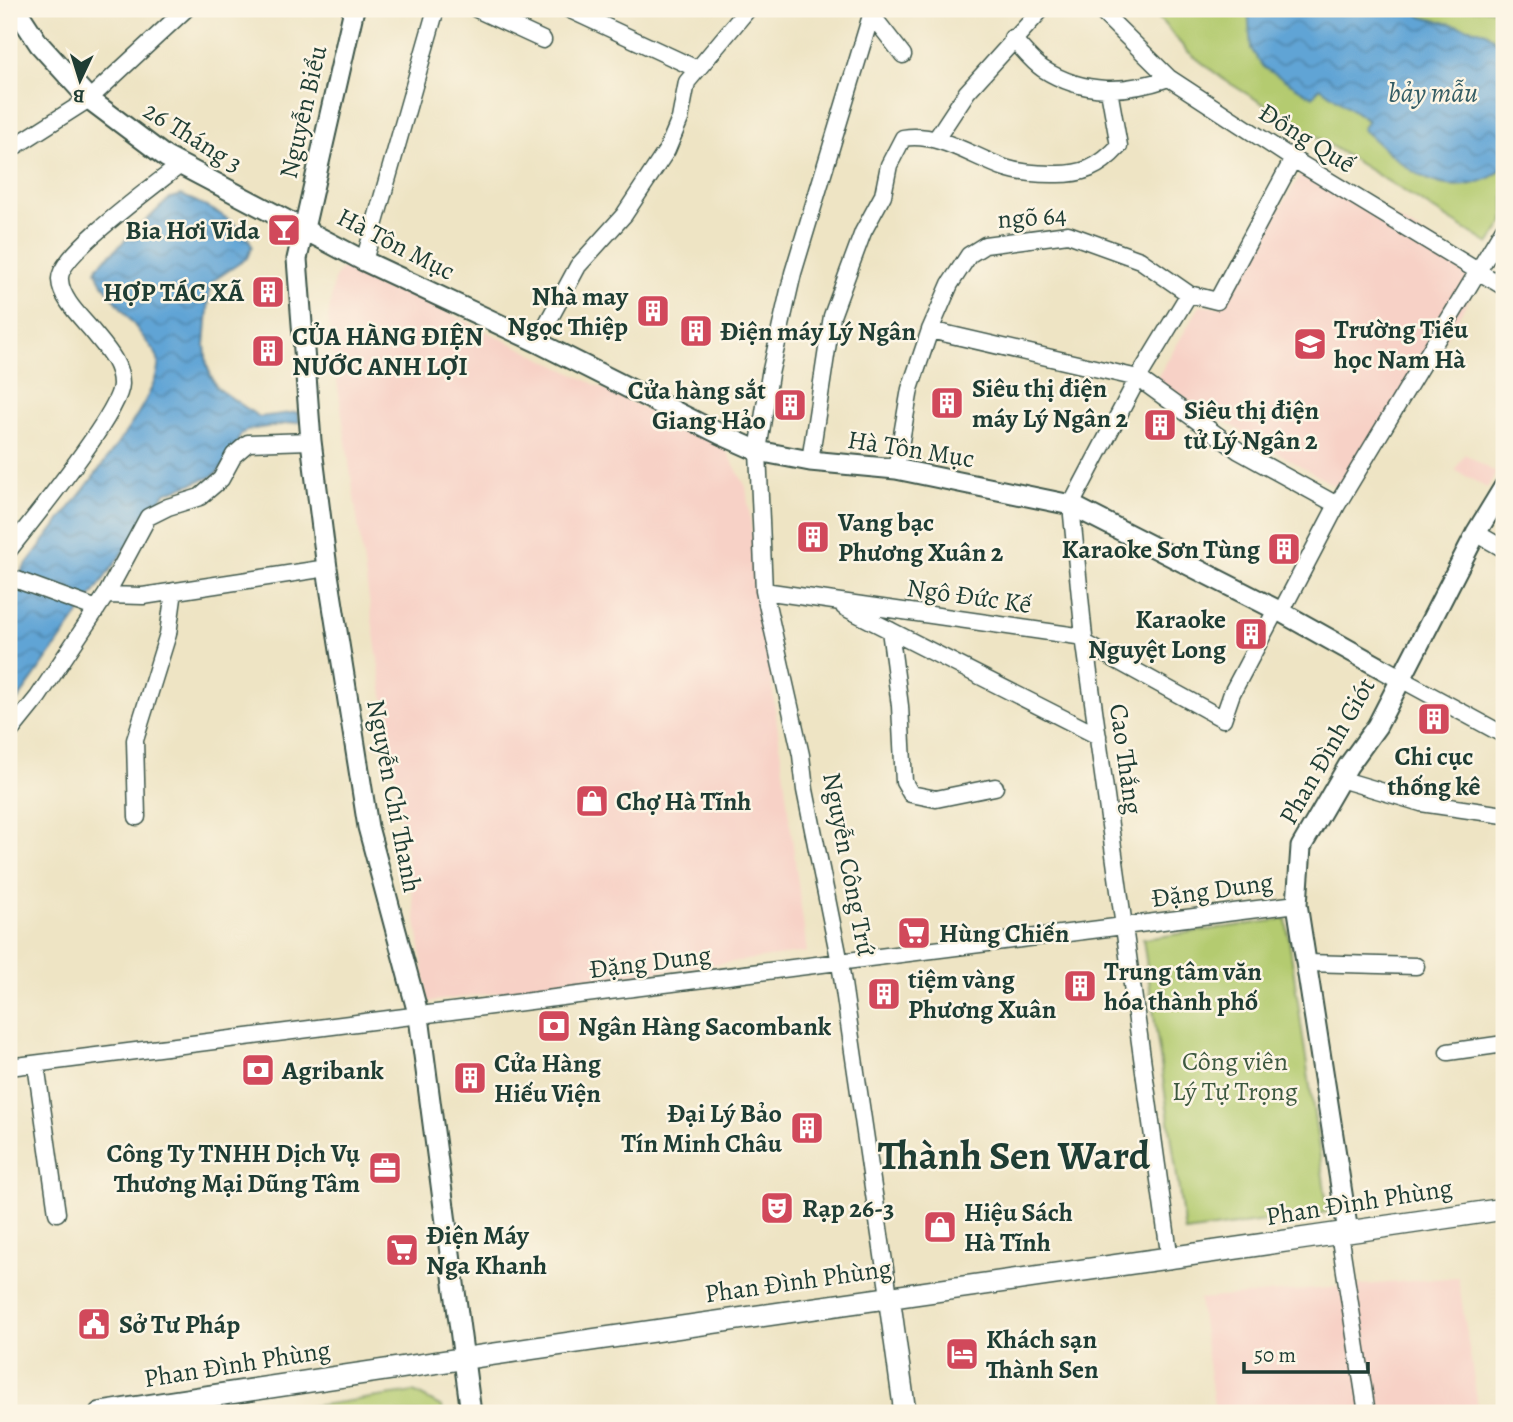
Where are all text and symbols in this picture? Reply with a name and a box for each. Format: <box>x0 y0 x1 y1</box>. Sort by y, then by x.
street label: Nguyễn Biểu <box>271 41 336 182</box>
north arrow <box>46 46 116 116</box>
water label: bảy mẫu <box>1388 74 1478 112</box>
text: B <box>72 83 86 109</box>
street label: 26 Tháng 3 <box>137 93 249 181</box>
street label: Đồng Quế <box>1252 95 1362 182</box>
street label: ngõ 64 <box>996 197 1068 237</box>
street label: Hà Tôn Mục <box>331 199 461 289</box>
bar icon: Bia Hơi Vida <box>265 211 303 249</box>
place label: Bia Hơi Vida <box>125 213 260 248</box>
building icon: HỢP TÁC XÃ <box>249 273 287 311</box>
place label: HỢP TÁC XÃ <box>103 275 245 310</box>
place label: Nhà may Ngọc Thiệp <box>507 279 629 344</box>
building icon: Nhà may Ngọc Thiệp <box>634 292 672 330</box>
building icon: Điện máy Lý Ngân <box>677 312 715 350</box>
place label: Trường Tiểu học Nam Hà <box>1334 312 1469 377</box>
place label: Điện máy Lý Ngân <box>720 314 917 349</box>
place label: CỦA HÀNG ĐIỆN NƯỚC ANH LỢI <box>292 319 484 384</box>
school or university icon: Trường Tiểu học Nam Hà <box>1291 325 1329 363</box>
building icon: CỦA HÀNG ĐIỆN NƯỚC ANH LỢI <box>249 332 287 370</box>
place label: Siêu thị điện máy Lý Ngân 2 <box>972 371 1129 436</box>
place label: Cửa hàng sắt Giang Hảo <box>628 373 766 438</box>
building icon: Siêu thị điện máy Lý Ngân 2 <box>928 384 966 422</box>
building icon: Cửa hàng sắt Giang Hảo <box>771 386 809 424</box>
place label: Siêu thị điện tử Lý Ngân 2 <box>1184 393 1320 458</box>
building icon: Siêu thị điện tử Lý Ngân 2 <box>1141 406 1179 444</box>
street label: Hà Tôn Mục <box>845 422 977 476</box>
place label: Vang bạc Phương Xuân 2 <box>837 505 1004 570</box>
building icon: Vang bạc Phương Xuân 2 <box>794 518 832 556</box>
building icon: Karaoke Sơn Tùng <box>1265 530 1303 568</box>
place label: Karaoke Sơn Tùng <box>1061 532 1261 567</box>
street label: Ngô Đức Kế <box>904 570 1034 622</box>
place label: Karaoke Nguyệt Long <box>1088 602 1227 667</box>
building icon: Karaoke Nguyệt Long <box>1232 615 1270 653</box>
street label: Phan Đình Giót <box>1271 671 1384 831</box>
street label: Nguyễn Chí Thanh <box>358 696 430 896</box>
building icon: Chi cục thống kê <box>1415 700 1453 738</box>
street label: Cao Thắng <box>1101 701 1151 817</box>
place label: Chi cục thống kê <box>1387 739 1481 804</box>
street label: Nguyễn Công Trứ <box>814 769 884 959</box>
shop icon: Chợ Hà Tĩnh <box>573 782 611 820</box>
place label: Chợ Hà Tĩnh <box>616 784 751 819</box>
street label: Đặng Dung <box>1149 864 1275 916</box>
supermarket icon: Hùng Chiến <box>895 914 933 952</box>
place label: Hùng Chiến <box>939 916 1070 951</box>
street label: Đặng Dung <box>587 937 713 987</box>
place label: Trung tâm văn hóa thành phố <box>1104 954 1262 1019</box>
place label: tiệm vàng Phương Xuân <box>908 962 1057 1027</box>
building icon: Trung tâm văn hóa thành phố <box>1061 967 1099 1005</box>
building icon: tiệm vàng Phương Xuân <box>865 975 903 1013</box>
bank icon: Ngân Hàng Sacombank <box>535 1007 573 1045</box>
place label: Ngân Hàng Sacombank <box>578 1009 832 1044</box>
park label: Công viên Lý Tự Trọng <box>1172 1044 1298 1109</box>
place label: Cửa Hàng Hiếu Viện <box>494 1046 602 1111</box>
bank icon: Agribank <box>239 1051 277 1089</box>
place label: Agribank <box>281 1053 384 1088</box>
building icon: Cửa Hàng Hiếu Viện <box>451 1059 489 1097</box>
place label: Đại Lý Bảo Tín Minh Châu <box>621 1096 783 1161</box>
building icon: Đại Lý Bảo Tín Minh Châu <box>788 1109 826 1147</box>
district label: Thành Sen Ward <box>878 1128 1151 1183</box>
place label: Công Ty TNHH Dịch Vụ Thương Mại Dũng Tâm <box>107 1136 361 1201</box>
office icon: Công Ty TNHH Dịch Vụ Thương Mại Dũng Tâm <box>366 1149 404 1187</box>
street label: Phan Đình Phùng <box>1263 1170 1455 1234</box>
theatre icon: Rạp 26-3 <box>758 1189 796 1227</box>
place label: Rạp 26-3 <box>802 1191 894 1226</box>
place label: Hiệu Sách Hà Tĩnh <box>964 1195 1073 1260</box>
shop icon: Hiệu Sách Hà Tĩnh <box>921 1208 959 1246</box>
place label: Điện Máy Nga Khanh <box>426 1218 547 1283</box>
supermarket icon: Điện Máy Nga Khanh <box>383 1231 421 1269</box>
street label: Phan Đình Phùng <box>702 1251 894 1311</box>
public building icon: Sở Tư Pháp <box>75 1305 113 1343</box>
place label: Sở Tư Pháp <box>119 1307 240 1342</box>
place label: Khách sạn Thành Sen <box>986 1322 1099 1387</box>
scale bar <box>1244 1331 1368 1375</box>
street label: Phan Đình Phùng <box>141 1332 333 1396</box>
hotel icon: Khách sạn Thành Sen <box>943 1335 981 1373</box>
text: 50 m <box>1254 1341 1296 1369</box>

